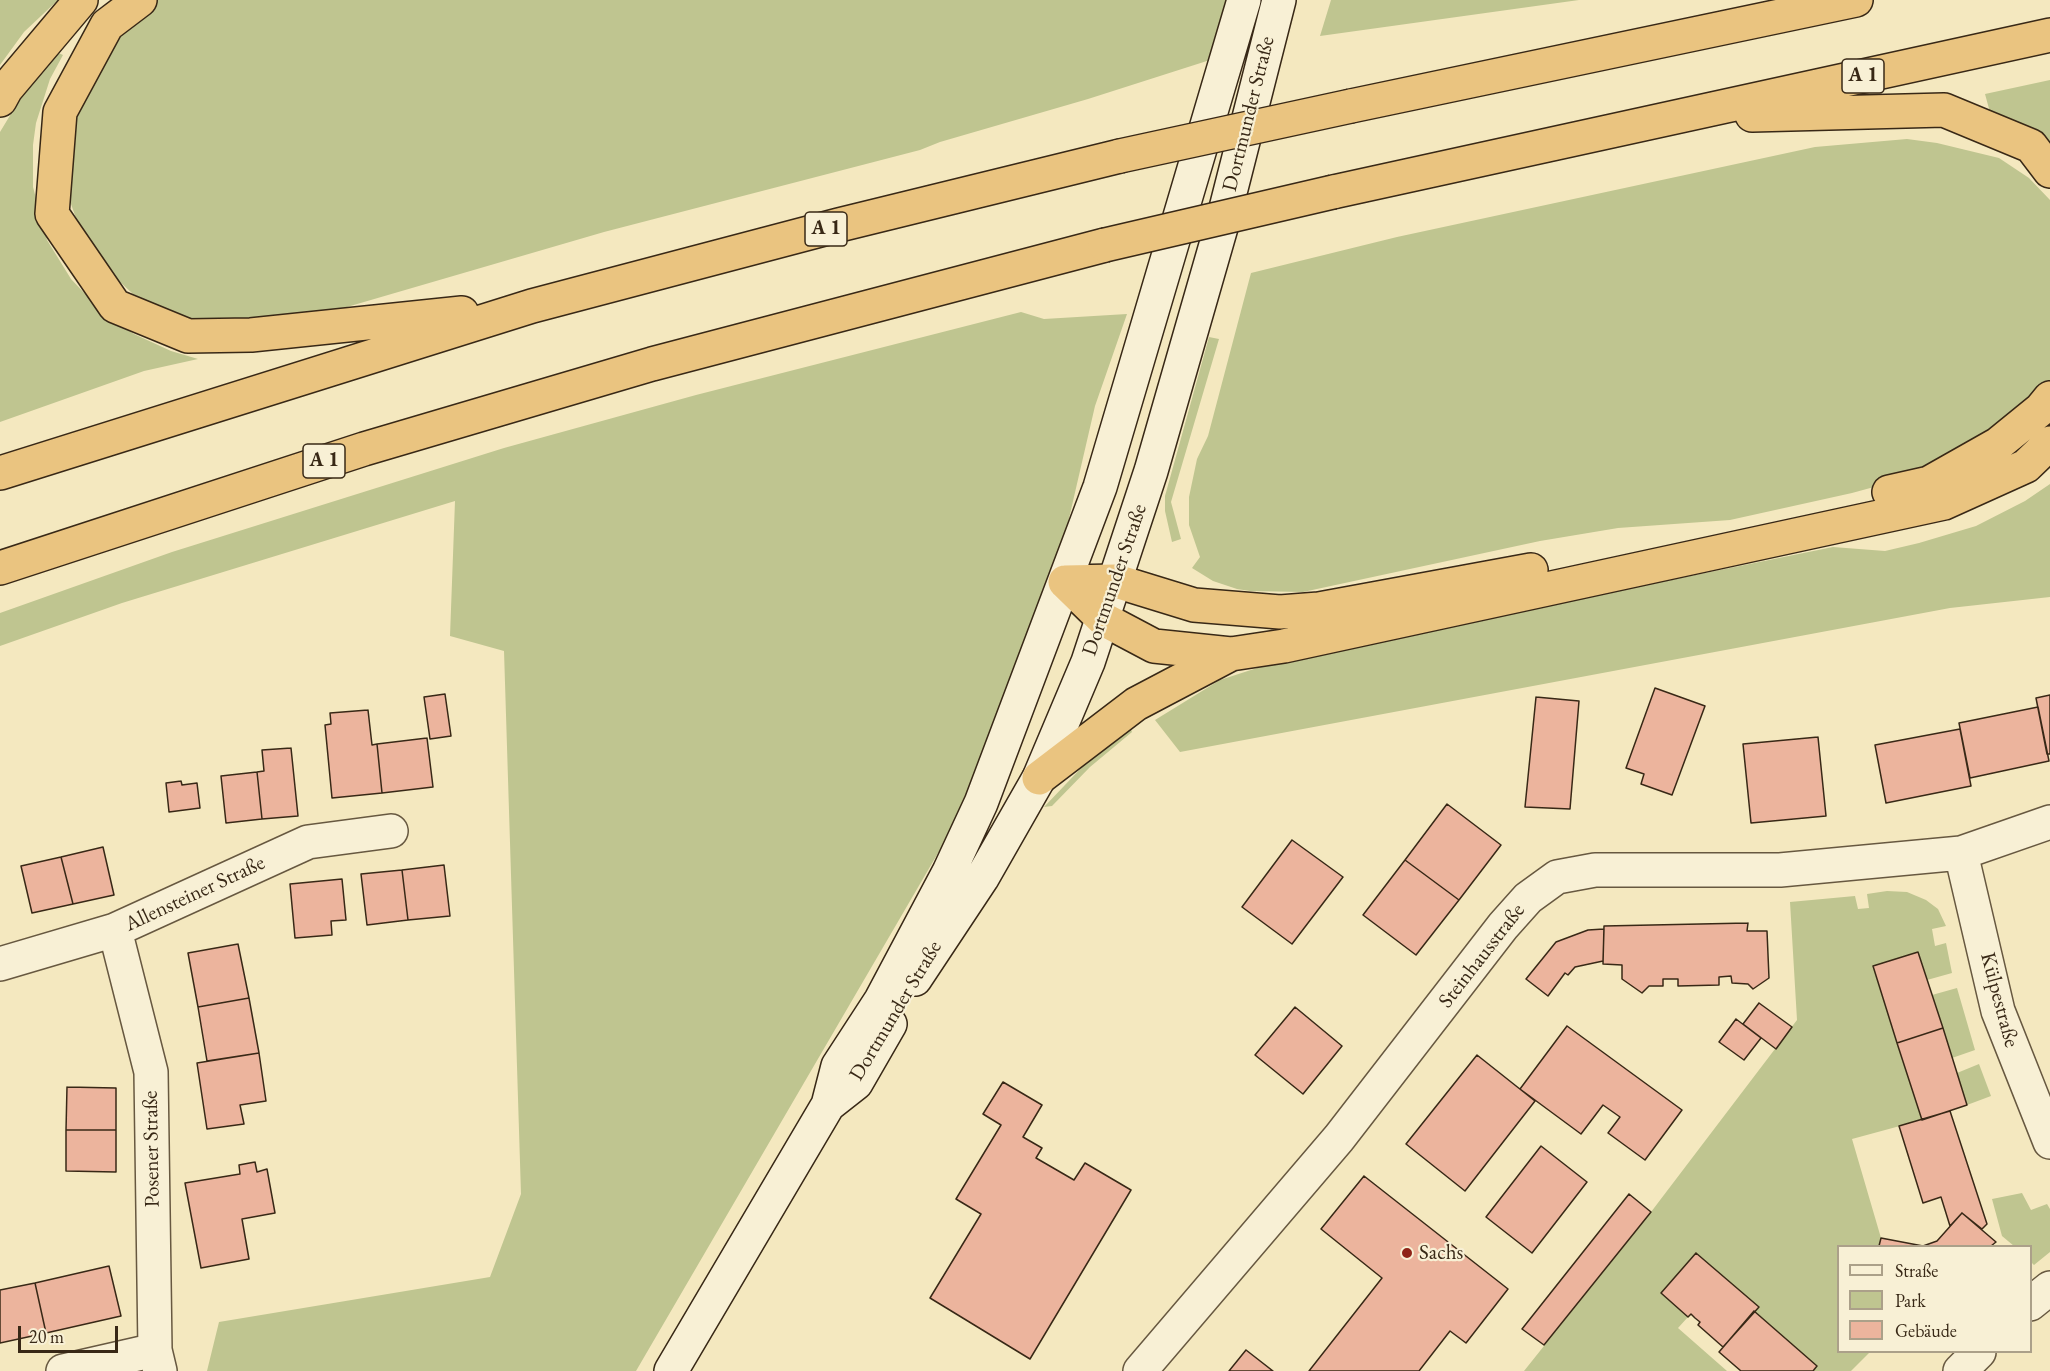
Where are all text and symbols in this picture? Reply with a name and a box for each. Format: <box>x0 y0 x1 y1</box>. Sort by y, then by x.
street label: Dortmunder Straße <box>1218 34 1280 194</box>
road number: A 1 <box>1842 59 1884 93</box>
road number: A 1 <box>805 212 847 246</box>
road number: A 1 <box>303 444 345 478</box>
street label: Dortmunder Straße <box>1077 501 1153 659</box>
street label: Allensteiner Straße <box>121 851 269 937</box>
street label: Steinhausstraße <box>1433 899 1531 1013</box>
street label: Dortmunder Straße <box>844 936 948 1086</box>
street label: Külpestraße <box>1974 950 2024 1050</box>
street label: Posener Straße <box>138 1090 166 1208</box>
place label: Sachs <box>1419 1240 1463 1266</box>
legend <box>1837 1245 2032 1353</box>
marker: Sachs <box>1400 1246 1414 1260</box>
text: Straße <box>1895 1259 1938 1282</box>
text: Park <box>1895 1289 1926 1312</box>
scale bar <box>21 1314 122 1352</box>
text: Gebäude <box>1895 1319 1957 1342</box>
text: 20 m <box>29 1325 64 1348</box>

